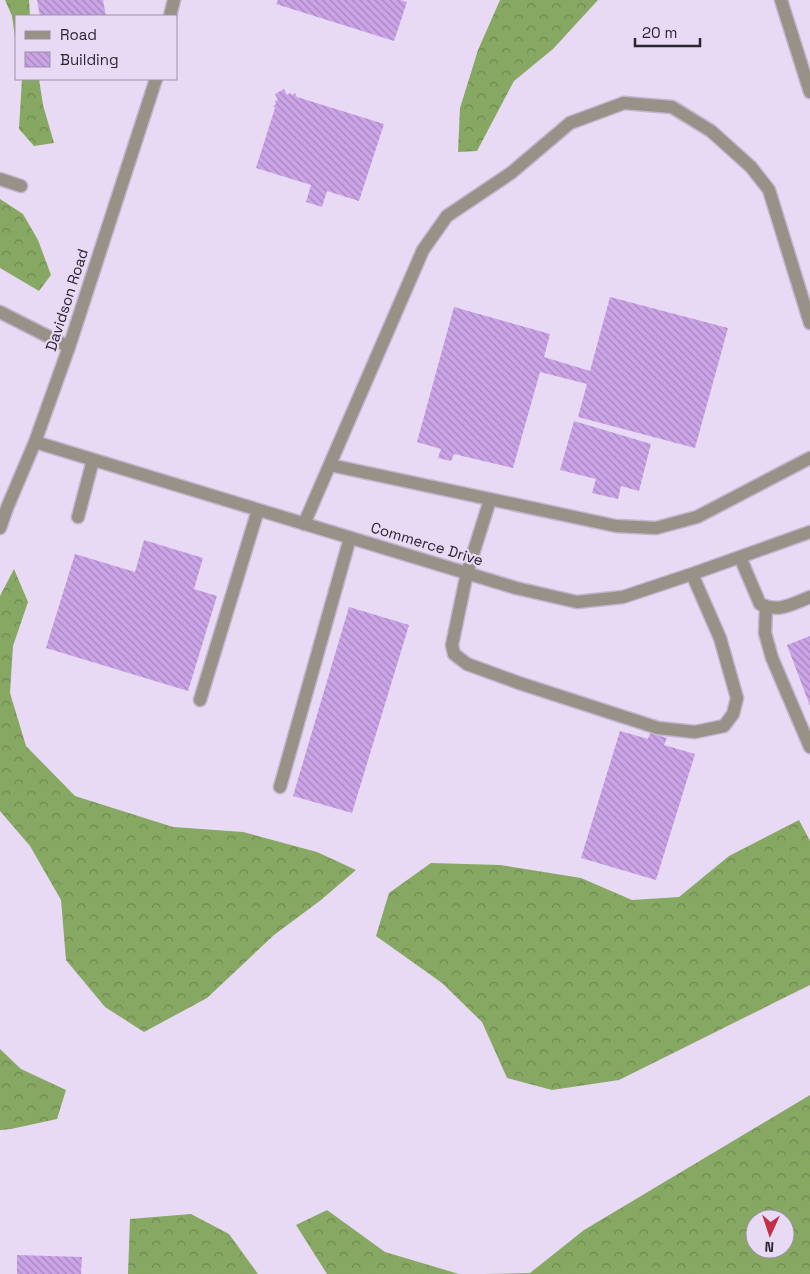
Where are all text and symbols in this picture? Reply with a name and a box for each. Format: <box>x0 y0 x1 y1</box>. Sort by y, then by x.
legend <box>15 15 178 80</box>
scale bar <box>635 15 700 47</box>
text: 20 m <box>642 23 677 42</box>
text: Road <box>60 25 97 44</box>
text: Building <box>60 50 119 69</box>
street label: Davidson Road <box>41 246 92 353</box>
street label: Commerce Drive <box>369 517 486 570</box>
north arrow <box>745 1209 795 1259</box>
text: N <box>764 1238 774 1256</box>

